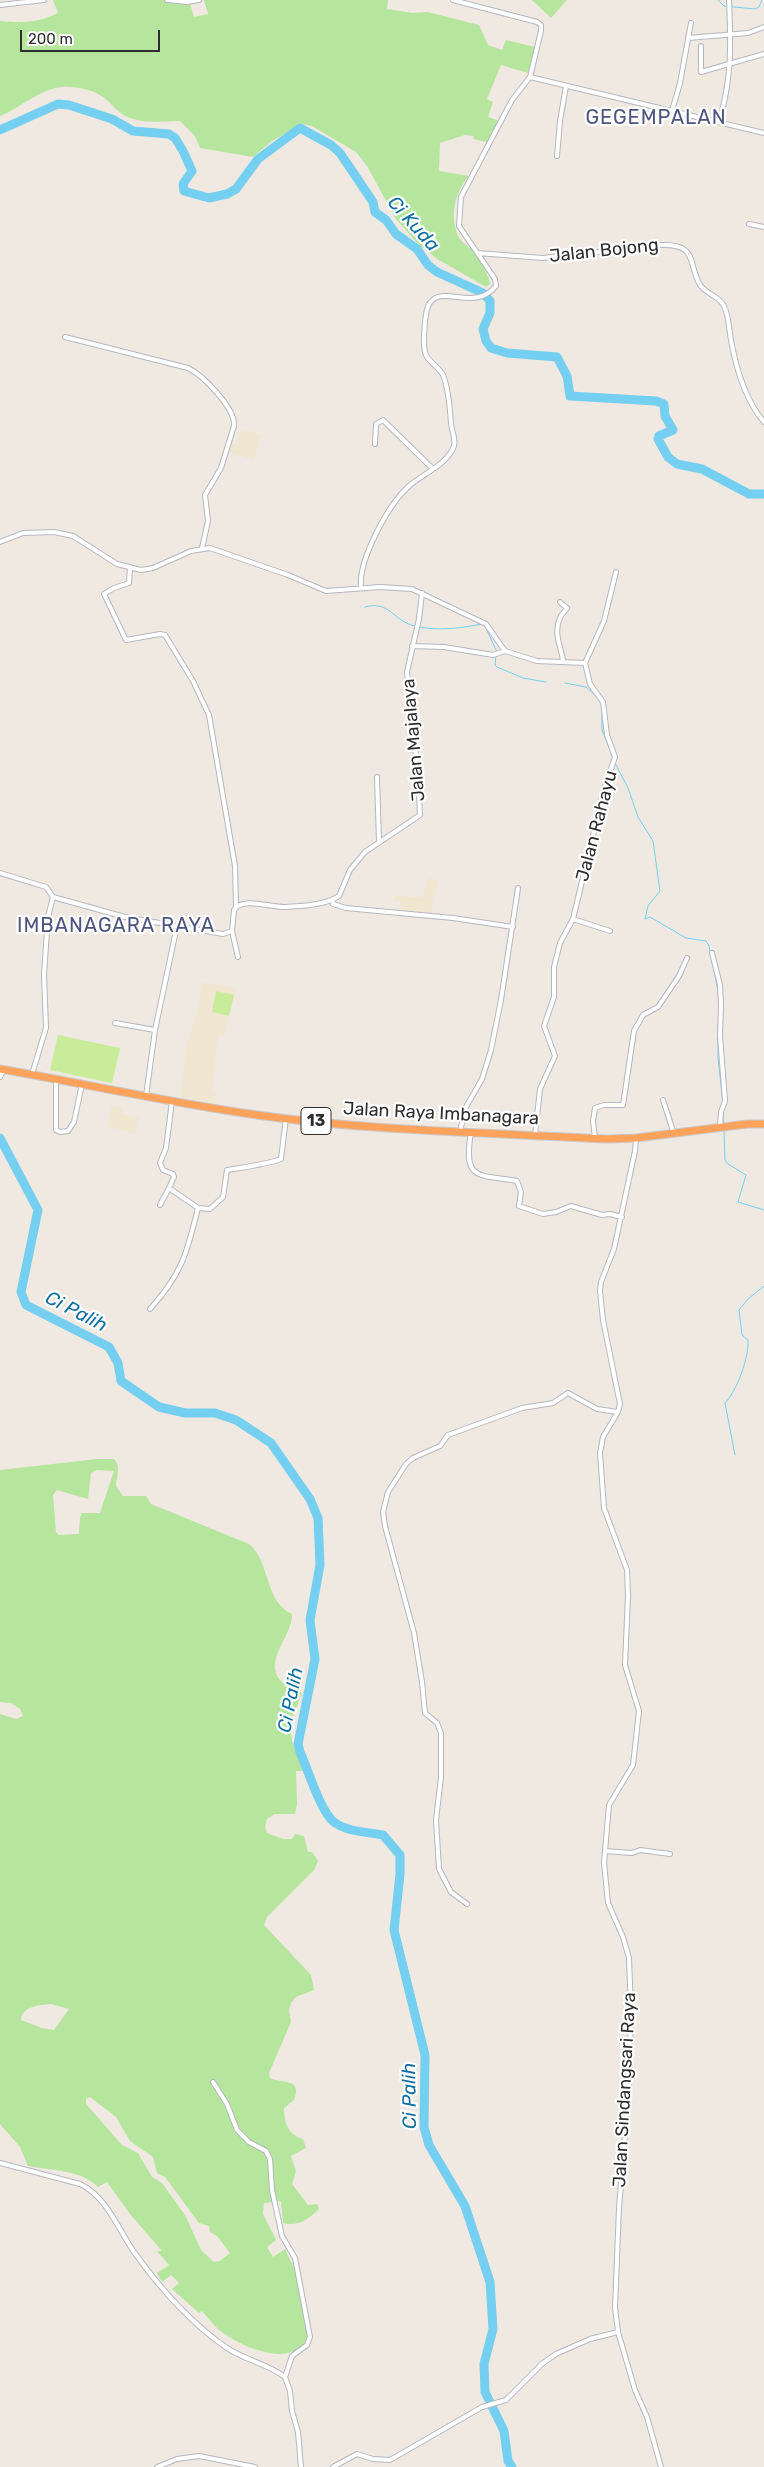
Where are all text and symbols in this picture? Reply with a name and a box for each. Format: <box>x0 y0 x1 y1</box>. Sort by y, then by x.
scale bar <box>22 20 162 52</box>
text: 200 m <box>28 30 73 48</box>
district label: GEGEMPALAN <box>584 106 728 130</box>
water label: Ci Kuda <box>382 192 444 256</box>
street label: Jalan Bojong <box>548 235 660 267</box>
street label: Jalan Majalaya <box>398 678 430 802</box>
street label: Jalan Rahayu <box>572 768 622 884</box>
district label: IMBANAGARA RAYA <box>15 914 217 938</box>
street label: Jalan Raya Imbanagara <box>343 1098 539 1130</box>
road number: 13 <box>301 1108 331 1134</box>
water label: Ci Palih <box>41 1287 111 1337</box>
water label: Ci Palih <box>273 1665 309 1735</box>
street label: Jalan Sindangsari Raya <box>609 1992 641 2188</box>
water label: Ci Palih <box>398 2063 422 2129</box>

